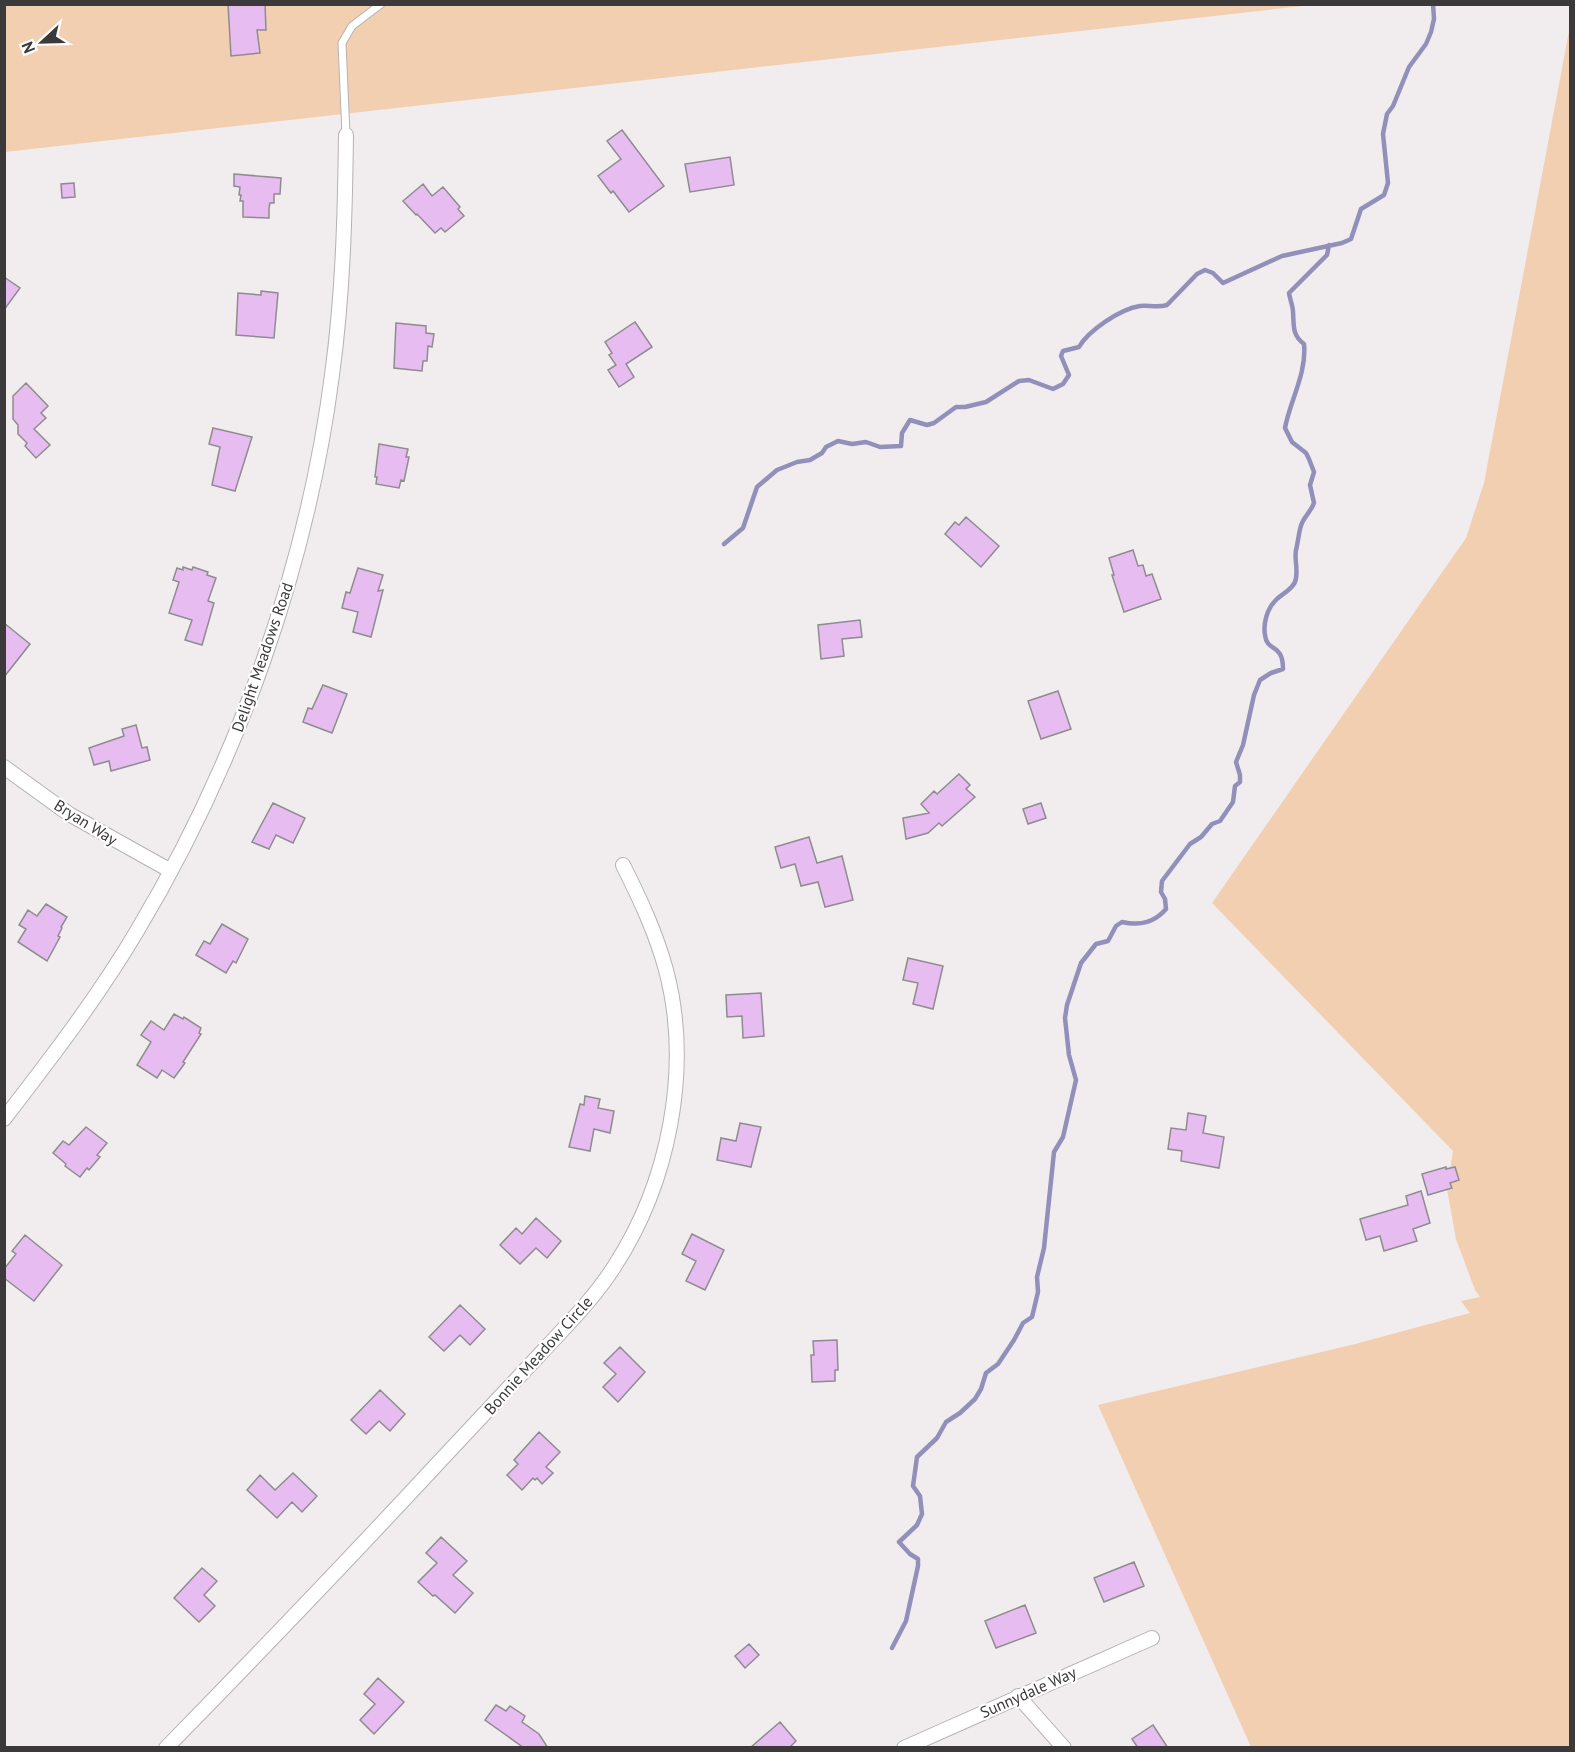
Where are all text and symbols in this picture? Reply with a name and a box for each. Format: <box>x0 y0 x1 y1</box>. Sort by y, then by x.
north arrow <box>12 12 72 72</box>
text: N <box>17 39 39 56</box>
street label: Delight Meadows Road <box>227 580 297 734</box>
street label: Bryan Way <box>51 795 122 850</box>
street label: Bonnie Meadow Circle <box>480 1292 596 1418</box>
street label: Sunnydale Way <box>977 1662 1080 1722</box>

